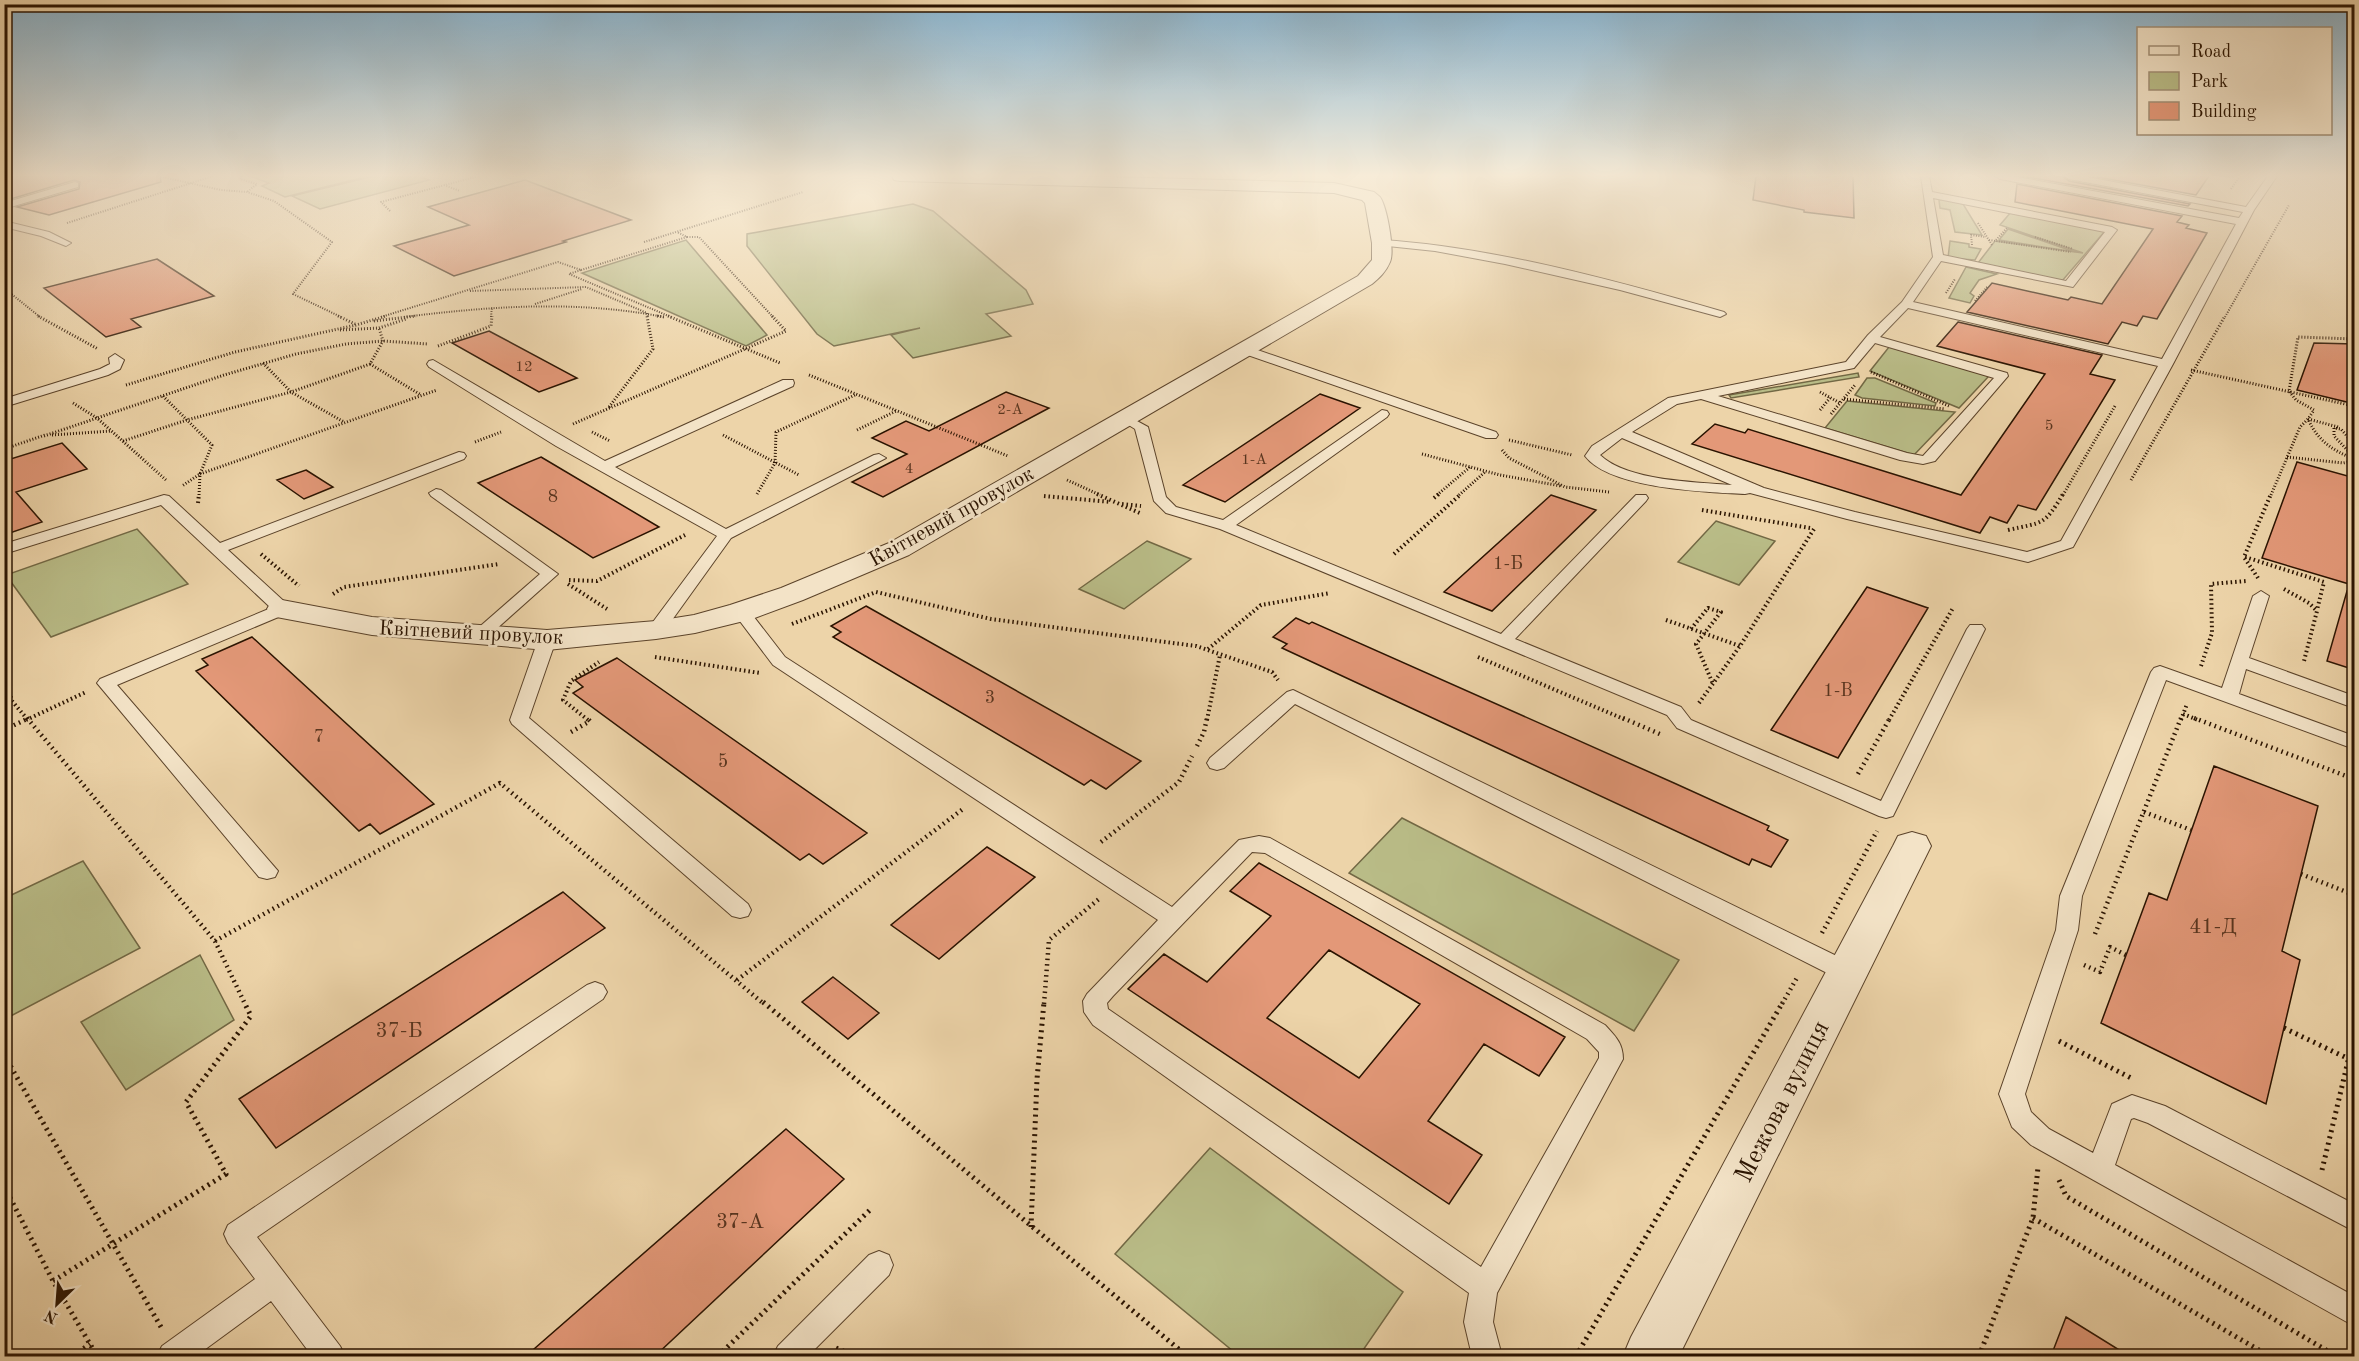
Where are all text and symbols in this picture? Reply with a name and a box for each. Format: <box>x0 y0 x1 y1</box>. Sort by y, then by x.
legend <box>2137 27 2332 135</box>
text: Road <box>2191 43 2231 61</box>
text: Park <box>2191 73 2228 91</box>
text: Building <box>2191 103 2257 121</box>
house number: 12 <box>515 360 533 375</box>
house number: 2-А <box>997 403 1023 418</box>
house number: 5 <box>2045 419 2053 434</box>
house number: 1-А <box>1241 453 1267 468</box>
house number: 4 <box>905 462 913 477</box>
street label: Квітневий провулок <box>866 463 1038 571</box>
house number: 8 <box>548 488 558 506</box>
house number: 1-Б <box>1493 555 1523 573</box>
street label: Квітневий провулок <box>378 618 564 649</box>
house number: 1-В <box>1823 682 1853 700</box>
house number: 3 <box>985 689 995 707</box>
house number: 7 <box>314 728 324 746</box>
house number: 5 <box>718 753 728 771</box>
house number: 41-Д <box>2189 917 2237 938</box>
street label: Межова вулиця <box>1731 1017 1835 1187</box>
house number: 37-Б <box>376 1021 423 1042</box>
house number: 37-А <box>716 1212 764 1233</box>
north arrow <box>27 1274 87 1334</box>
text: N <box>42 1306 60 1326</box>

